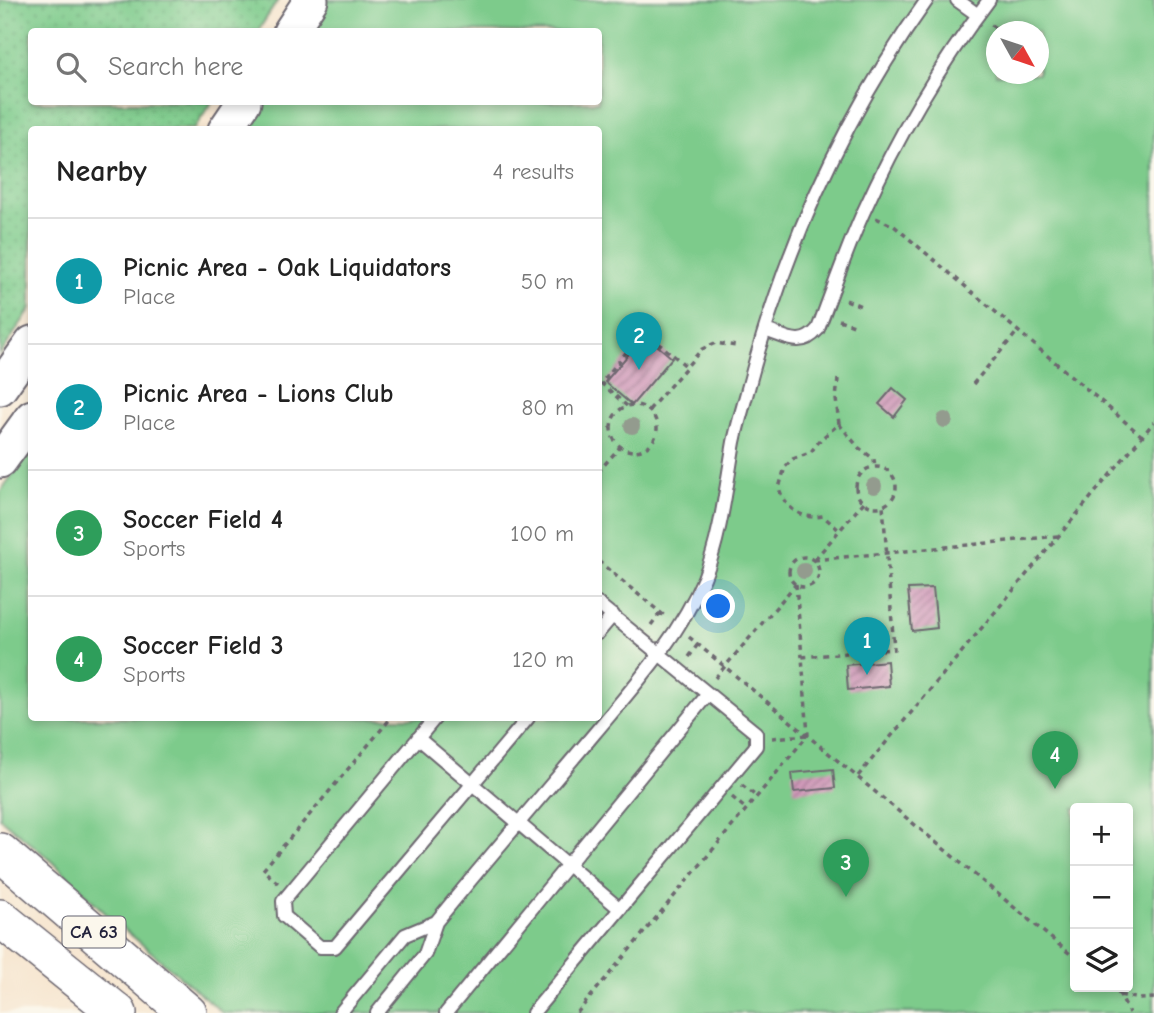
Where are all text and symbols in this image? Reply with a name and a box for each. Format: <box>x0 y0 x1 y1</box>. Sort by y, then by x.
north arrow <box>986 21 1049 84</box>
search box <box>28 28 602 105</box>
icon: search <box>52 48 90 86</box>
text: Search here <box>108 52 243 82</box>
text: Nearby <box>56 154 147 189</box>
text: 4 results <box>492 158 574 185</box>
text: Picnic Area - Oak Liquidators <box>123 253 451 283</box>
text: 1 <box>74 268 84 295</box>
text: 50 m <box>521 268 574 295</box>
text: Place <box>123 283 175 310</box>
pin: 2 <box>616 312 662 370</box>
text: Picnic Area - Lions Club <box>123 379 393 409</box>
text: 2 <box>73 394 85 421</box>
text: 80 m <box>521 394 574 421</box>
text: Place <box>123 409 175 436</box>
text: Soccer Field 4 <box>123 505 283 535</box>
text: 3 <box>73 520 85 547</box>
text: 100 m <box>510 520 574 547</box>
text: Sports <box>123 535 185 562</box>
your location <box>701 589 735 623</box>
pin: 1 <box>844 617 890 675</box>
text: Soccer Field 3 <box>123 631 284 661</box>
text: 4 <box>74 646 84 673</box>
text: 120 m <box>512 646 574 673</box>
text: Sports <box>123 661 185 688</box>
pin: 4 <box>1032 731 1078 789</box>
map controls <box>1070 803 1133 992</box>
button: + <box>1070 803 1133 866</box>
pin: 3 <box>823 839 869 897</box>
button: − <box>1070 866 1133 929</box>
road number: CA 63 <box>62 916 126 948</box>
button: layers <box>1070 929 1133 992</box>

